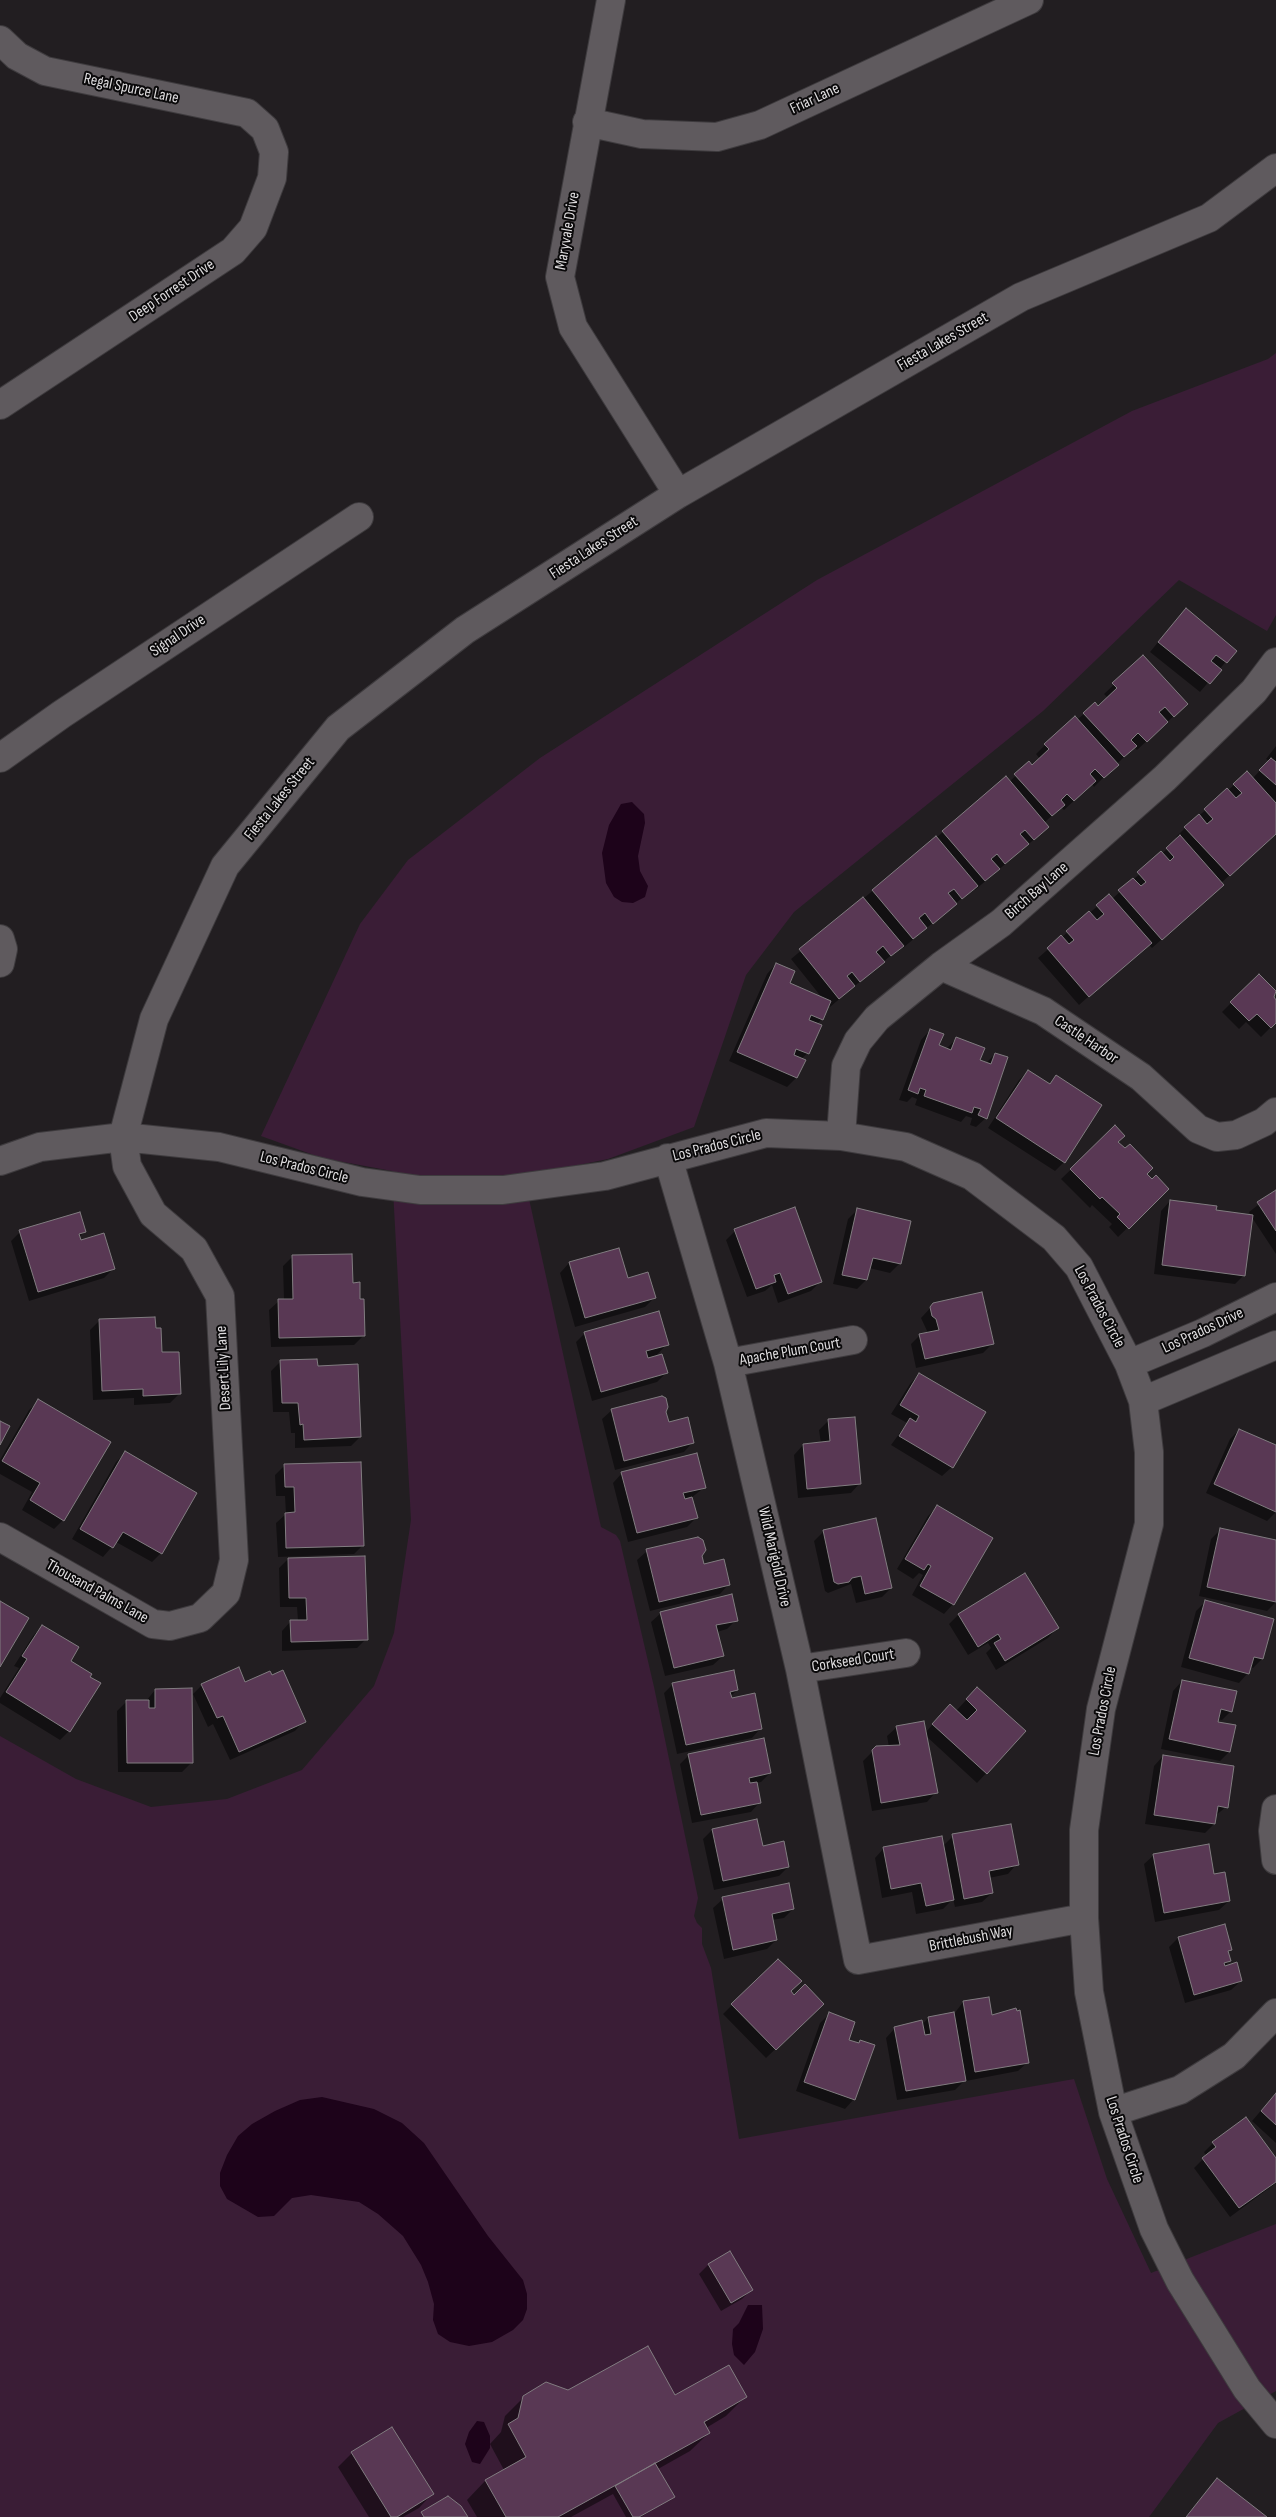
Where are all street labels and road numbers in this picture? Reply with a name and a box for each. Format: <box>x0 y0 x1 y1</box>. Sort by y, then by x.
street label: Regal Spurce Lane <box>82 70 180 108</box>
street label: Friar Lane <box>787 79 843 119</box>
street label: Maryvale Drive <box>552 191 584 271</box>
street label: Deep Forrest Drive <box>126 255 218 327</box>
street label: Fiesta Lakes Street <box>894 308 992 376</box>
street label: Fiesta Lakes Street <box>546 512 642 584</box>
street label: Signal Drive <box>147 611 209 661</box>
street label: Fiesta Lakes Street <box>241 754 319 844</box>
street label: Birch Bay Lane <box>1001 858 1073 924</box>
street label: Castle Harbor <box>1050 1012 1122 1068</box>
street label: Los Prados Circle <box>671 1126 763 1166</box>
street label: Los Prados Circle <box>258 1148 350 1188</box>
street label: Los Prados Circle <box>1069 1263 1129 1351</box>
street label: Los Prados Drive <box>1159 1304 1247 1358</box>
street label: Desert Lily Lane <box>212 1325 236 1411</box>
street label: Apache Plum Court <box>738 1334 842 1370</box>
street label: Wild Marigold Drive <box>753 1505 795 1609</box>
street label: Thousand Palms Lane <box>42 1556 152 1628</box>
street label: Corkseed Court <box>810 1645 896 1677</box>
street label: Los Prados Circle <box>1085 1665 1121 1757</box>
street label: Brittlebush Way <box>928 1922 1014 1956</box>
street label: Los Prados Circle <box>1101 2094 1147 2186</box>

